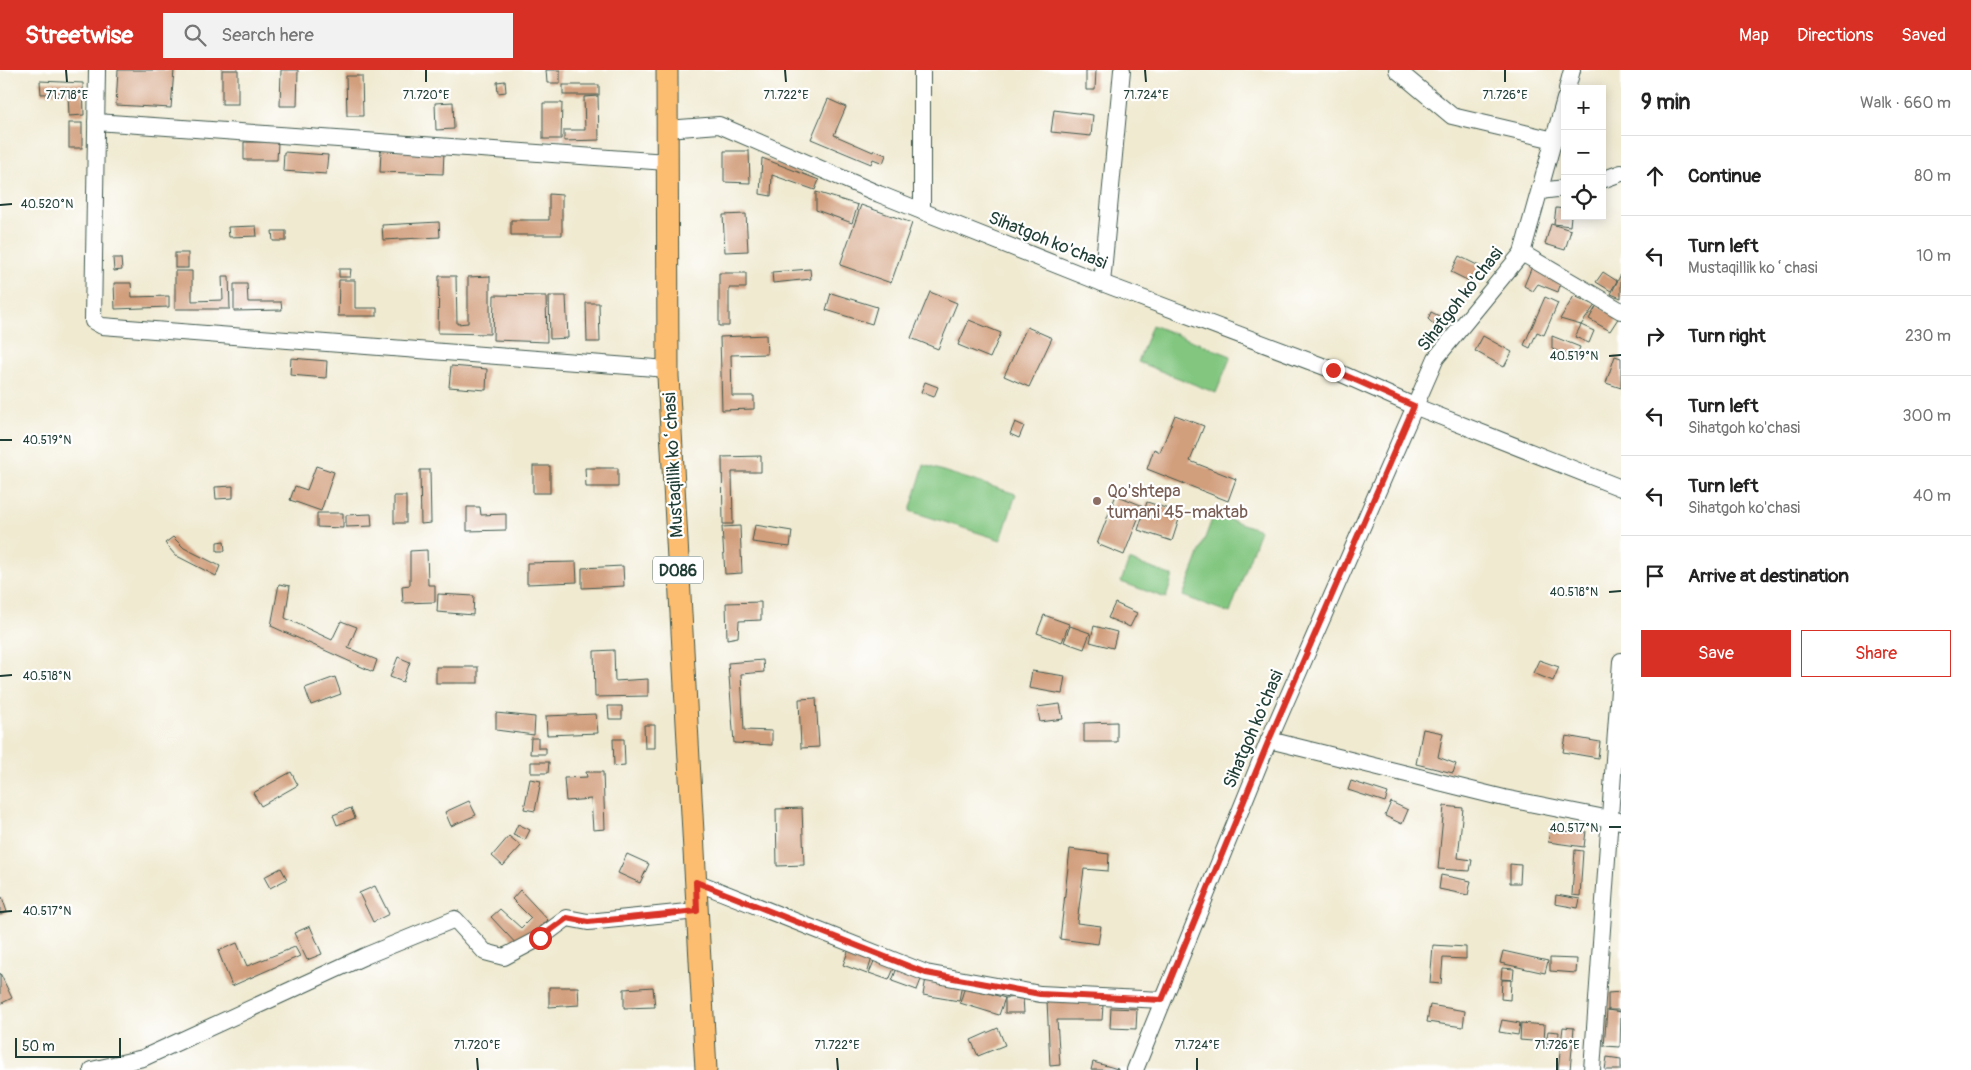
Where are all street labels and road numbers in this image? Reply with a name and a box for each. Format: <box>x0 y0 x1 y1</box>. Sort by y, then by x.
street label: Sihatgoh ko'chasi <box>985 206 1111 275</box>
street label: Sihatgoh ko'chasi <box>1412 242 1508 356</box>
street label: Mustaqillik koʻchasi <box>658 392 689 538</box>
road number: D086 <box>653 556 703 584</box>
street label: Sihatgoh ko'chasi <box>1218 667 1289 792</box>

